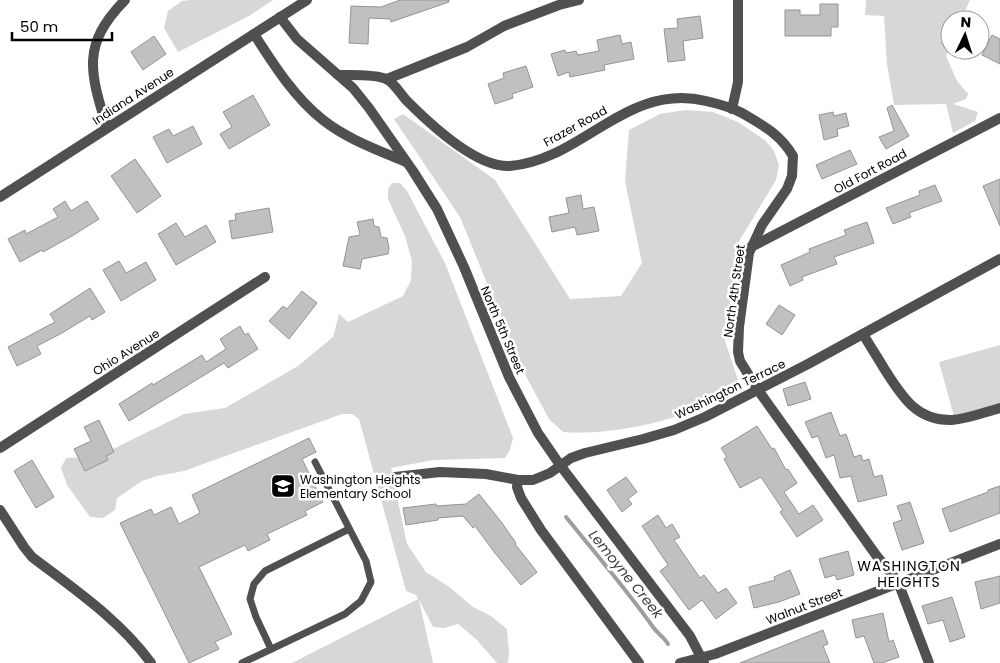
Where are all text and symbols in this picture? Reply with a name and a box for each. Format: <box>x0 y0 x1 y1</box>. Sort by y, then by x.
scale bar <box>12 10 112 42</box>
north arrow <box>940 10 990 60</box>
text: N <box>960 12 972 32</box>
text: 50 m <box>20 16 58 37</box>
street label: Indiana Avenue <box>89 63 177 129</box>
street label: Frazer Road <box>540 101 610 151</box>
street label: Old Fort Road <box>830 145 910 197</box>
street label: North 4th Street <box>719 243 749 339</box>
street label: North 5th Street <box>477 284 529 376</box>
street label: Ohio Avenue <box>89 325 163 379</box>
street label: Washington Terrace <box>672 355 788 423</box>
place label: Washington Heights Elementary School <box>300 471 421 502</box>
school or university icon: Washington Heights Elementary School <box>270 473 296 499</box>
water label: Lemoyne Creek <box>584 526 668 623</box>
district label: WASHINGTON HEIGHTS <box>857 556 961 592</box>
street label: Walnut Street <box>763 584 845 628</box>

